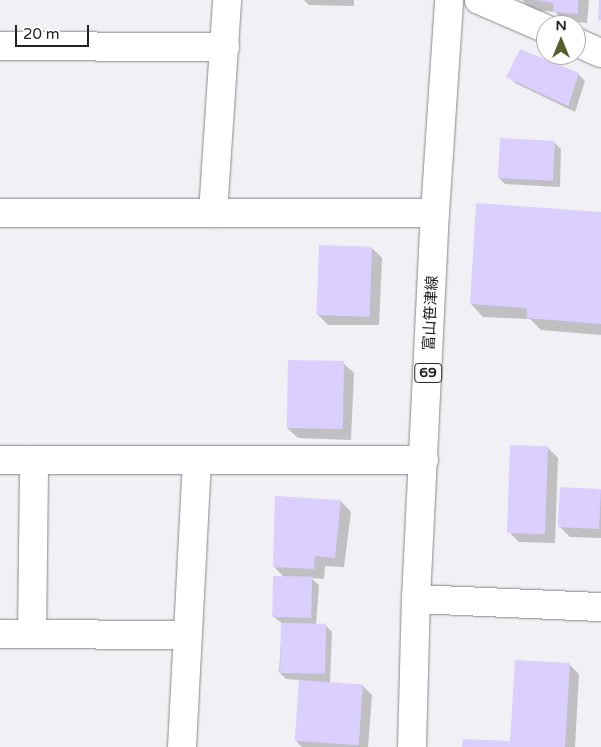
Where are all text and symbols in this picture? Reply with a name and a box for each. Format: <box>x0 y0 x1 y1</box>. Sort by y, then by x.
scale bar <box>18 15 91 47</box>
north arrow <box>536 15 586 65</box>
text: N <box>555 17 567 34</box>
text: 20 m <box>23 25 60 43</box>
street label: 富山笹津線 <box>420 275 442 351</box>
road number: 69 <box>413 362 443 384</box>

